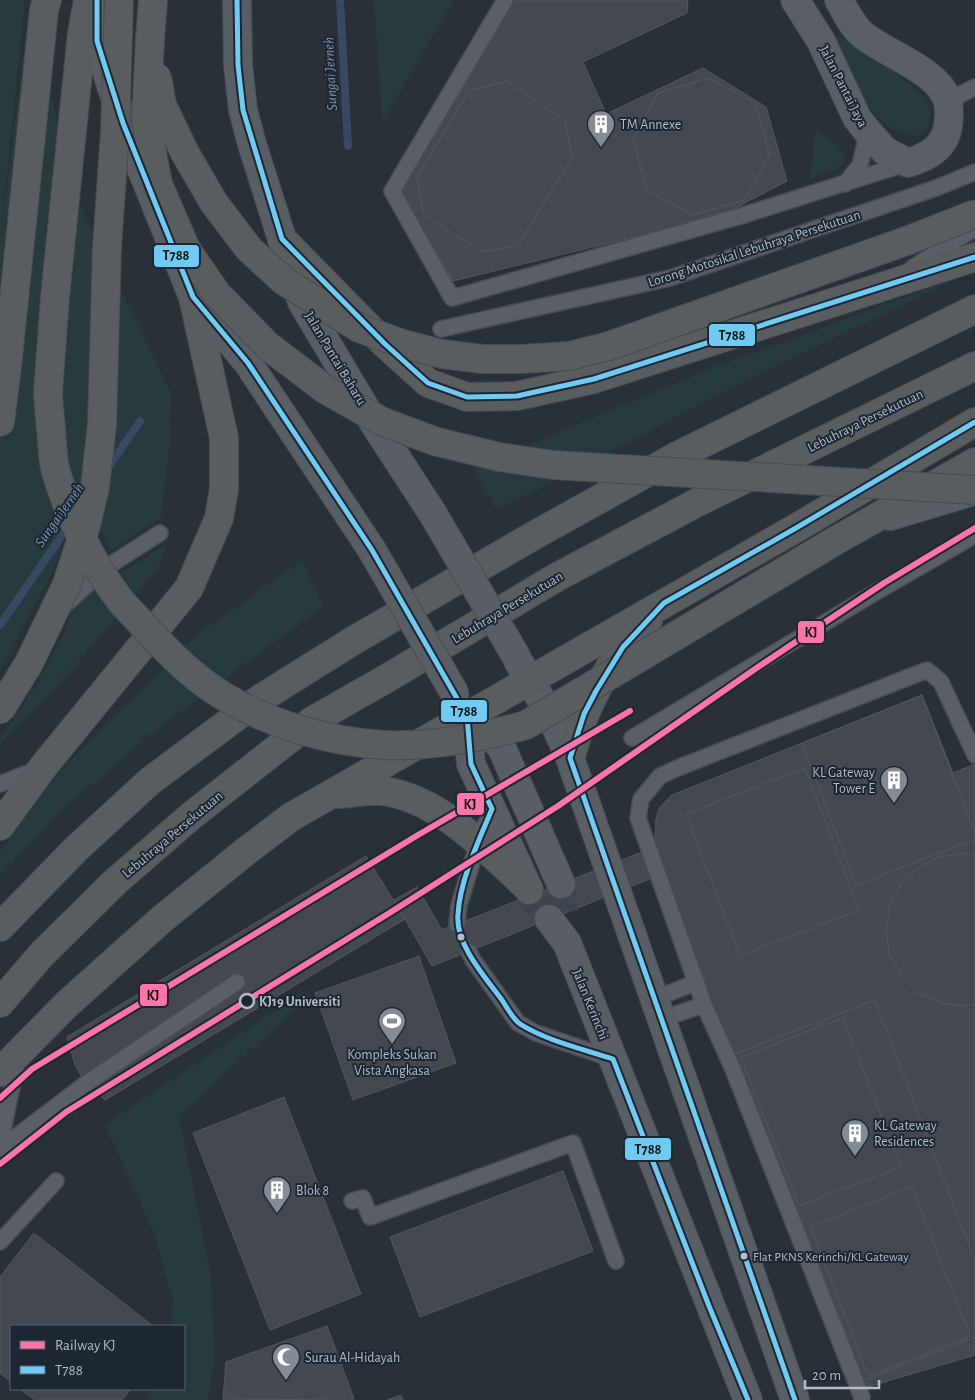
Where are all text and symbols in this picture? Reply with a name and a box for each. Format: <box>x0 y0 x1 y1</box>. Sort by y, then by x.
water label: Sungai Jerneh <box>321 37 340 111</box>
street label: Jalan Pantai Jaya <box>817 43 870 130</box>
building icon: TM Annexe <box>586 109 616 148</box>
place label: TM Annexe <box>620 118 681 132</box>
street label: Lorong Motosikal Lebuhraya Persekutuan <box>646 208 862 290</box>
line badge: T788 <box>153 244 200 268</box>
text: T788 <box>163 249 190 263</box>
street label: Jalan Pantai Baharu <box>302 309 368 408</box>
line badge: T788 <box>708 323 756 347</box>
text: T788 <box>719 329 746 343</box>
street label: Lebuhraya Persekutuan <box>805 387 925 455</box>
water label: Sungai Jerneh <box>32 481 87 550</box>
street label: Lebuhraya Persekutuan <box>450 569 565 646</box>
line badge: KJ <box>797 620 825 644</box>
text: KJ <box>805 626 817 640</box>
line badge: T788 <box>440 699 488 723</box>
text: T788 <box>451 705 478 719</box>
building icon: KL Gateway Tower E <box>879 765 909 804</box>
place label: KL Gateway Tower E <box>812 766 875 796</box>
street label: Lebuhraya Persekutuan <box>120 789 226 881</box>
line badge: KJ <box>456 792 485 816</box>
text: KJ <box>464 798 476 812</box>
unlabelled marker <box>456 932 466 942</box>
street label: Jalan Kerinchi <box>570 967 611 1042</box>
line badge: KJ <box>139 983 168 1007</box>
text: KJ <box>147 989 159 1003</box>
marker: KJ19 Universiti <box>239 993 255 1009</box>
place label: KJ19 Universiti <box>259 995 341 1009</box>
sports icon: Kompleks Sukan Vista Angkasa <box>377 1006 407 1045</box>
place label: Kompleks Sukan Vista Angkasa <box>347 1048 437 1078</box>
building icon: KL Gateway Residences <box>840 1118 870 1157</box>
place label: KL Gateway Residences <box>874 1119 937 1149</box>
line badge: T788 <box>624 1137 672 1161</box>
text: T788 <box>635 1143 662 1157</box>
building icon: Blok 8 <box>262 1175 292 1214</box>
place label: Blok 8 <box>296 1184 329 1198</box>
marker: Flat PKNS Kerinchi/KL Gateway <box>739 1251 749 1261</box>
place label: Flat PKNS Kerinchi/KL Gateway <box>753 1251 909 1264</box>
legend <box>10 1325 185 1390</box>
text: Railway KJ <box>55 1338 116 1353</box>
mosque icon: Surau Al-Hidayah <box>271 1342 301 1381</box>
place label: Surau Al-Hidayah <box>305 1351 400 1365</box>
scale bar <box>805 1358 879 1390</box>
text: T788 <box>55 1363 83 1378</box>
text: 20 m <box>812 1368 841 1383</box>

